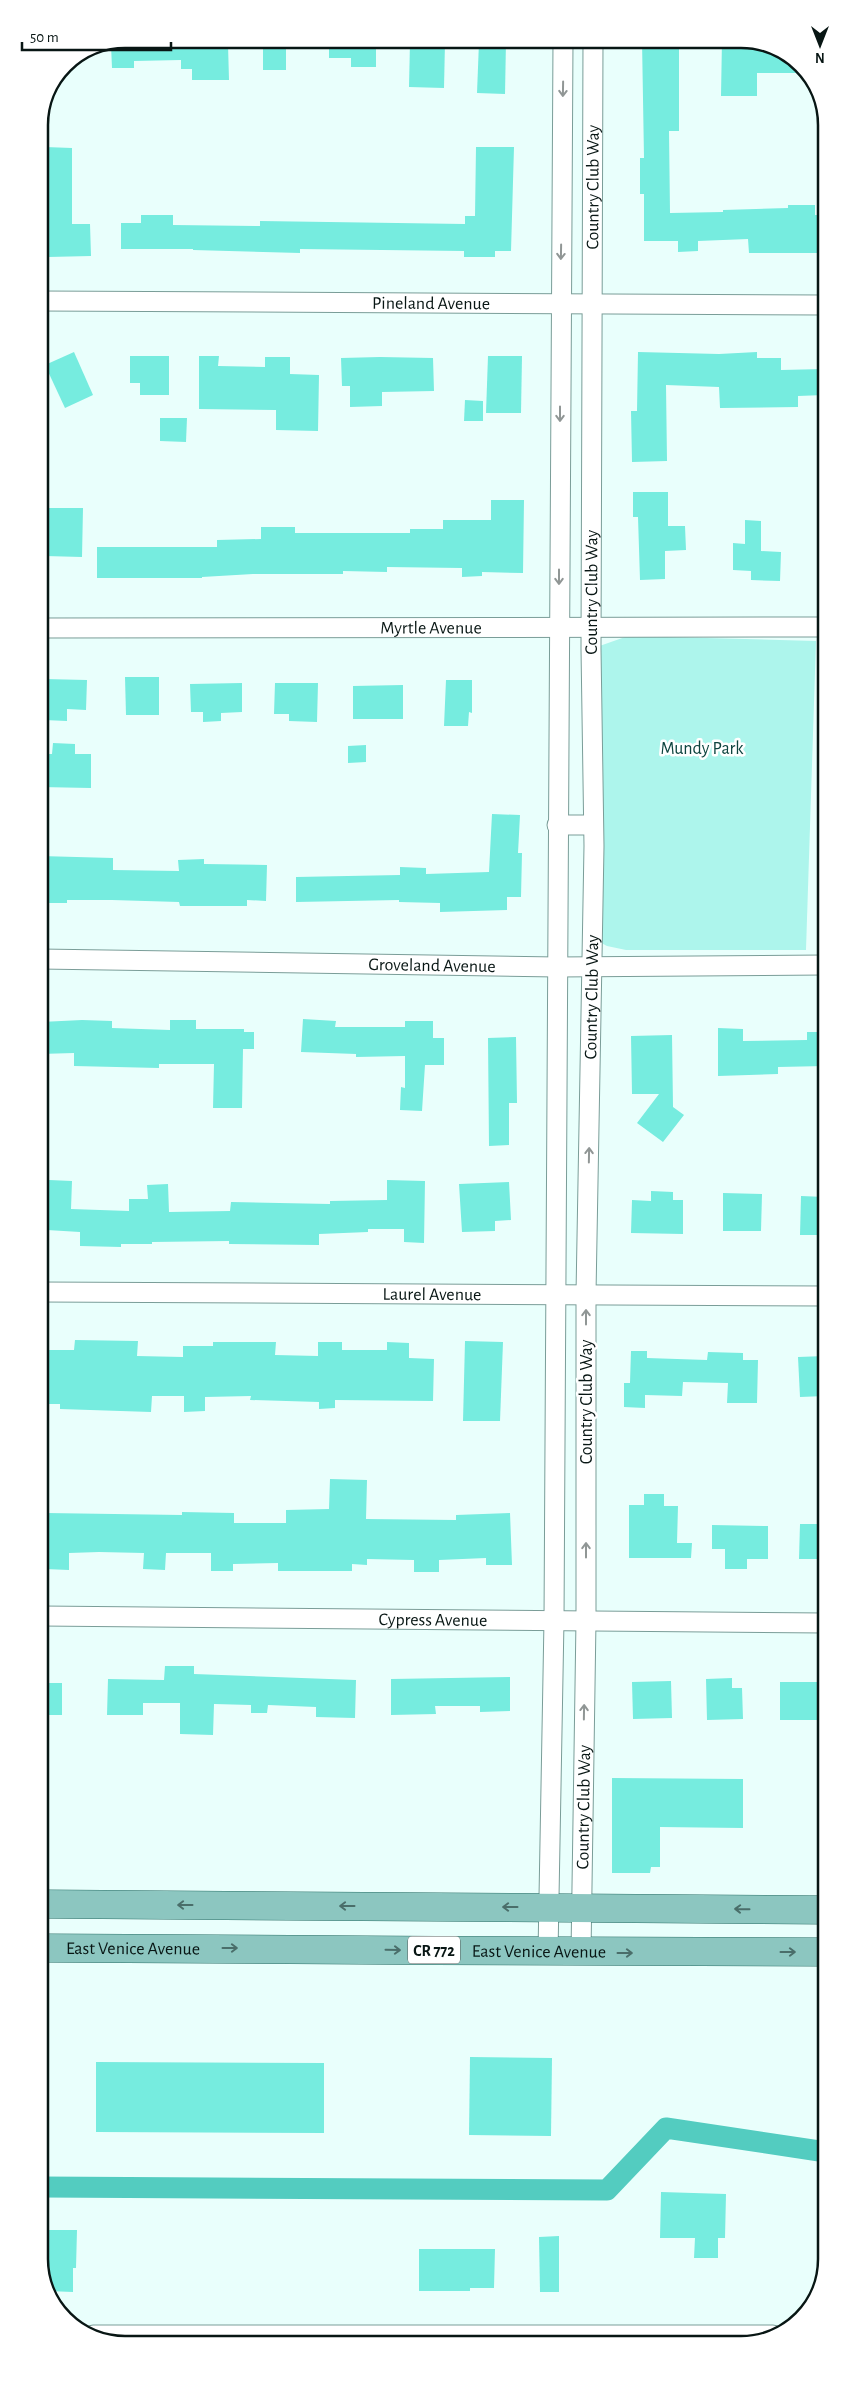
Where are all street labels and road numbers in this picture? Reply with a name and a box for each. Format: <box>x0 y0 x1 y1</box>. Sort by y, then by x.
street label: Country Club Way <box>584 124 603 250</box>
street label: Pineland Avenue <box>372 295 490 313</box>
street label: Country Club Way <box>583 529 601 655</box>
street label: Myrtle Avenue <box>380 619 482 638</box>
street label: Country Club Way <box>582 934 602 1060</box>
street label: Groveland Avenue <box>368 956 496 976</box>
street label: Laurel Avenue <box>382 1286 481 1304</box>
street label: Country Club Way <box>578 1339 596 1464</box>
street label: Cypress Avenue <box>378 1611 487 1630</box>
street label: Country Club Way <box>574 1744 594 1870</box>
road number: CR 772 <box>408 1936 460 1964</box>
street label: East Venice Avenue <box>66 1940 200 1959</box>
street label: East Venice Avenue <box>472 1943 606 1962</box>

